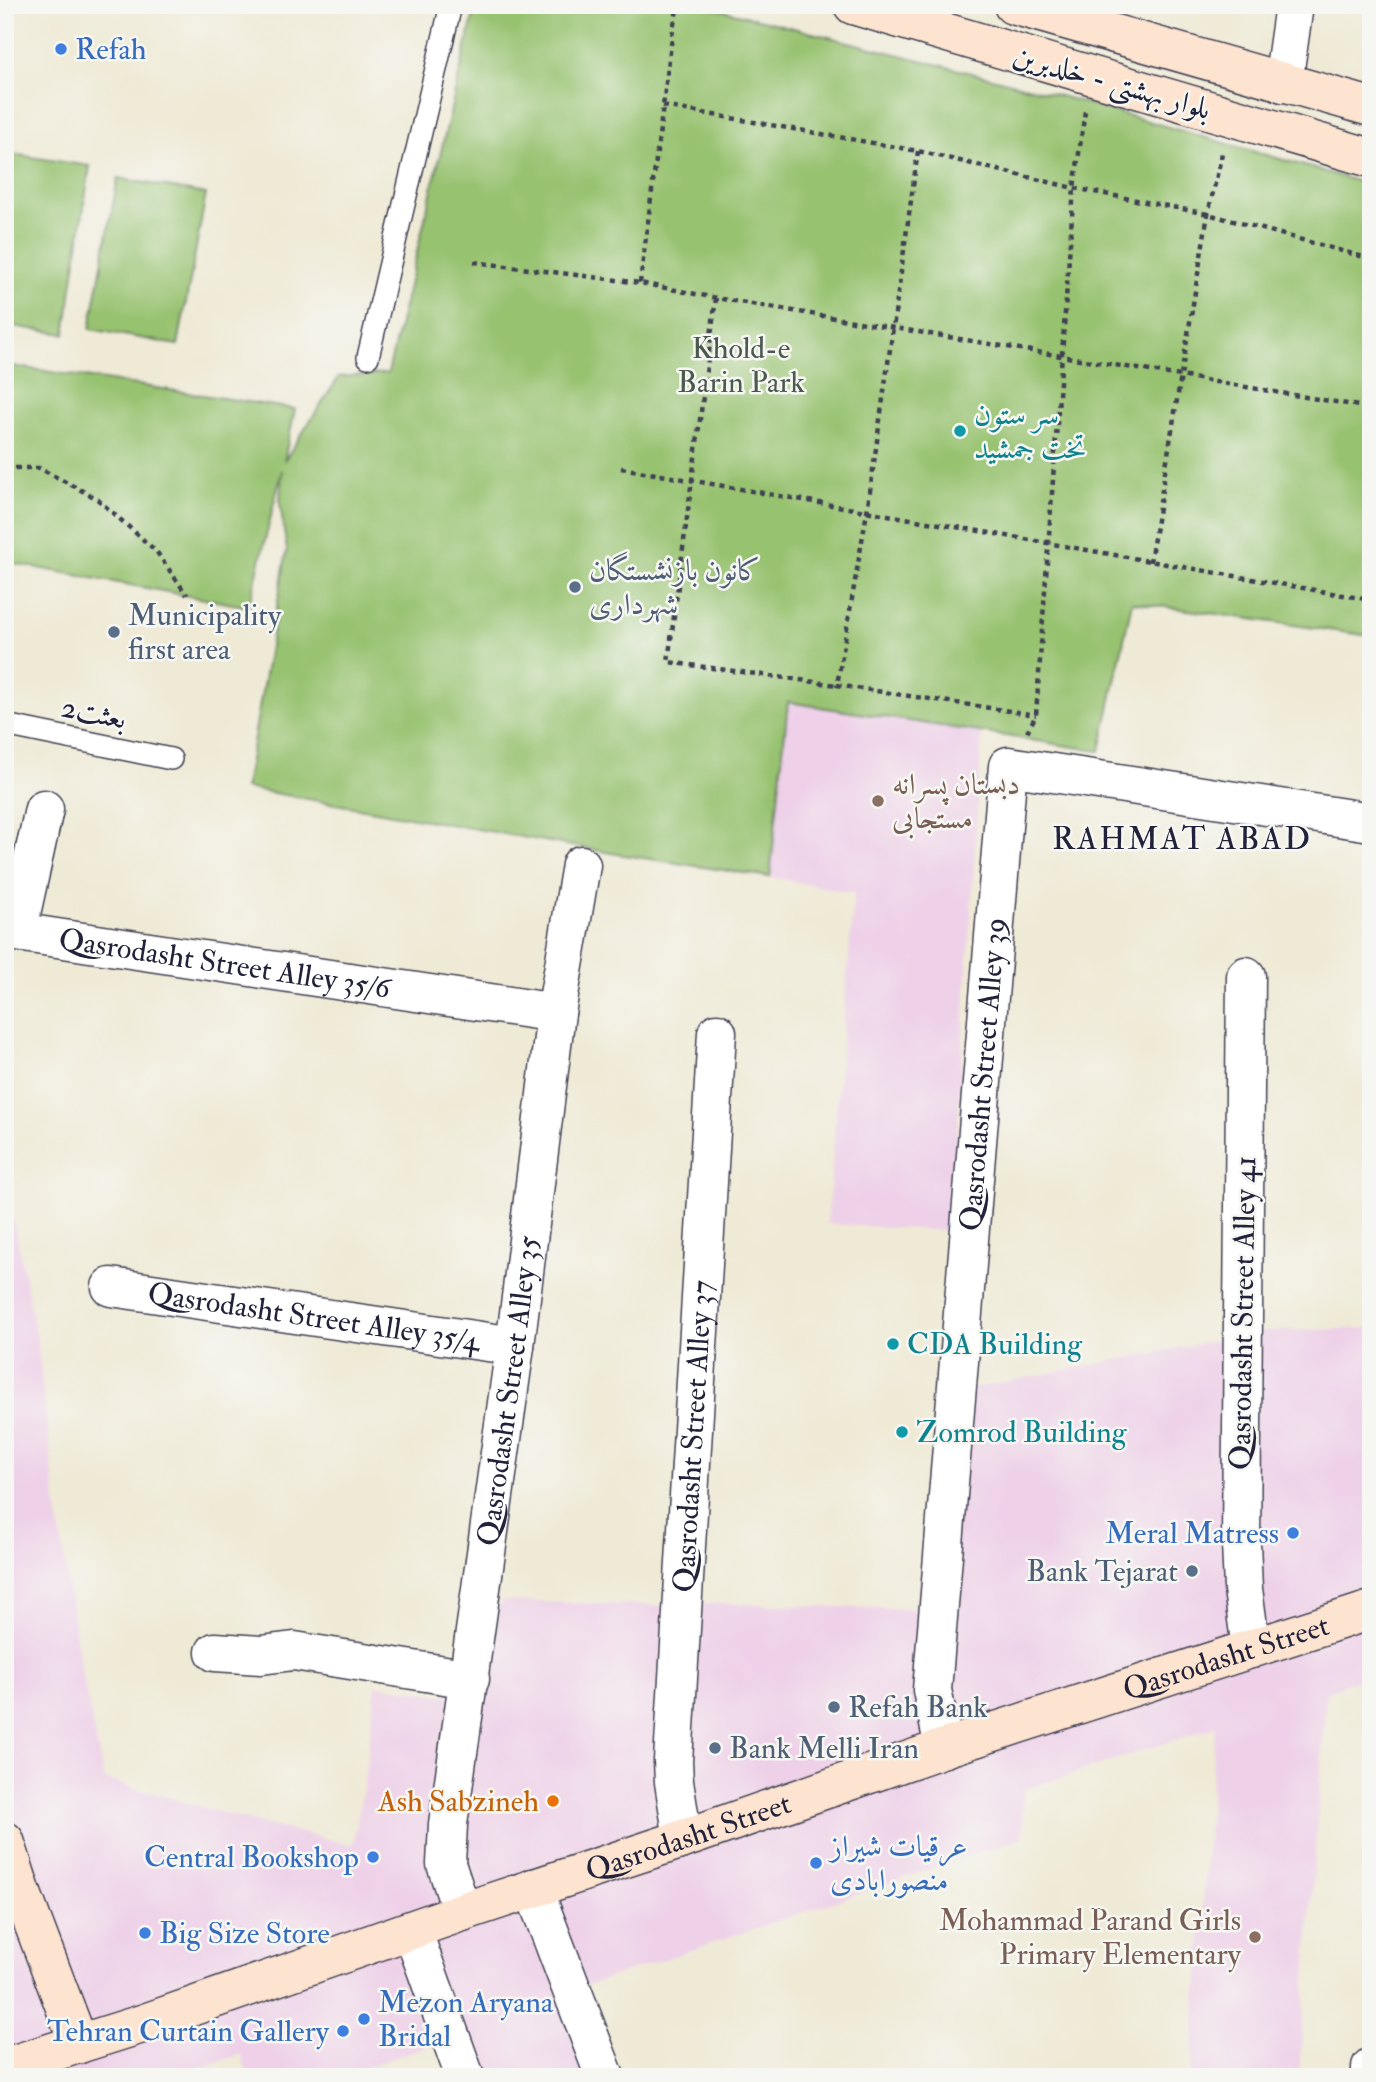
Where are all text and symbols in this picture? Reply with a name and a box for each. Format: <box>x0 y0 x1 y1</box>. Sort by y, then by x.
place label: Refah <box>75 31 147 68</box>
street label: بلوار بهشتی - خلدبرین <box>1008 36 1215 131</box>
marker: Refah <box>53 41 69 57</box>
park label: Khold-e Barin Park <box>677 330 805 401</box>
place label: سر ستون تخت جمشید <box>974 396 1086 467</box>
marker: سر ستون تخت جمشید <box>952 423 968 439</box>
place label: کانون بازنشستگان شهرداری <box>589 551 761 623</box>
marker: کانون بازنشستگان شهرداری <box>567 579 583 595</box>
place label: Municipality first area <box>128 597 282 668</box>
marker: Municipality first area <box>106 624 122 640</box>
street label: 2بعثت <box>58 689 130 737</box>
place label: دبستان پسرانه مستجابی <box>892 766 1020 839</box>
marker: دبستان پسرانه مستجابی <box>870 793 886 809</box>
district label: RAHMAT ABAD <box>1052 819 1312 859</box>
street label: Qasrodasht Street Alley 39 <box>951 916 1014 1233</box>
street label: Qasrodasht Street Alley 35/6 <box>56 920 395 1007</box>
street label: Qasrodasht Street Alley 41 <box>1222 1156 1264 1470</box>
street label: Qasrodasht Street Alley 35 <box>469 1233 547 1548</box>
street label: Qasrodasht Street Alley 35/4 <box>145 1274 484 1359</box>
street label: Qasrodasht Street Alley 37 <box>665 1279 721 1594</box>
place label: CDA Building <box>907 1326 1083 1363</box>
marker: CDA Building <box>885 1336 901 1352</box>
place label: Zomrod Building <box>916 1414 1128 1451</box>
marker: Zomrod Building <box>894 1424 910 1440</box>
place label: Meral Matress <box>1105 1515 1279 1552</box>
marker: Meral Matress <box>1285 1525 1301 1541</box>
place label: Bank Tejarat <box>1026 1553 1178 1590</box>
marker: Bank Tejarat <box>1184 1563 1200 1579</box>
street label: Qasrodasht Street <box>1118 1606 1334 1708</box>
place label: Refah Bank <box>848 1689 988 1726</box>
marker: Refah Bank <box>826 1699 842 1715</box>
place label: Bank Melli Iran <box>729 1730 919 1767</box>
marker: Bank Melli Iran <box>707 1740 723 1756</box>
place label: Ash Sabzineh <box>377 1783 539 1820</box>
street label: Qasrodasht Street <box>581 1784 796 1888</box>
marker: Ash Sabzineh <box>545 1793 561 1809</box>
place label: عرقیات شیراز منصورابادی <box>827 1828 968 1899</box>
place label: Central Bookshop <box>144 1839 359 1876</box>
marker: Central Bookshop <box>365 1849 381 1865</box>
marker: عرقیات شیراز منصورابادی <box>808 1855 824 1871</box>
place label: Mohammad Parand Girls Primary Elementary <box>939 1902 1242 1973</box>
place label: Big Size Store <box>159 1915 330 1952</box>
marker: Big Size Store <box>137 1925 153 1941</box>
marker: Mohammad Parand Girls Primary Elementary <box>1247 1929 1263 1945</box>
place label: Mezon Aryana Bridal <box>378 1984 554 2055</box>
marker: Mezon Aryana Bridal <box>356 2011 372 2027</box>
place label: Tehran Curtain Gallery <box>47 2013 330 2050</box>
marker: Tehran Curtain Gallery <box>335 2023 351 2039</box>

